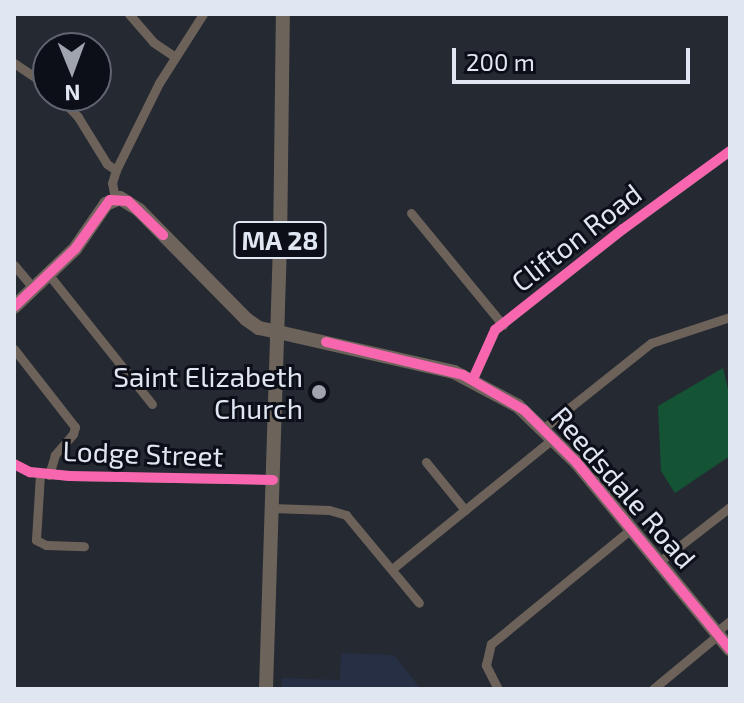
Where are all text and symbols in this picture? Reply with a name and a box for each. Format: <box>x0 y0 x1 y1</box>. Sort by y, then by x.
north arrow <box>32 32 112 112</box>
scale bar <box>456 32 694 82</box>
text: 200 m <box>466 47 535 76</box>
text: N <box>64 81 81 107</box>
street label: Clifton Road <box>504 176 648 298</box>
road number: MA 28 <box>232 218 328 262</box>
place label: Saint Elizabeth Church <box>113 359 303 425</box>
marker: Saint Elizabeth Church <box>310 383 328 401</box>
street label: Reedsdale Road <box>545 399 703 575</box>
street label: Lodge Street <box>62 433 224 473</box>

